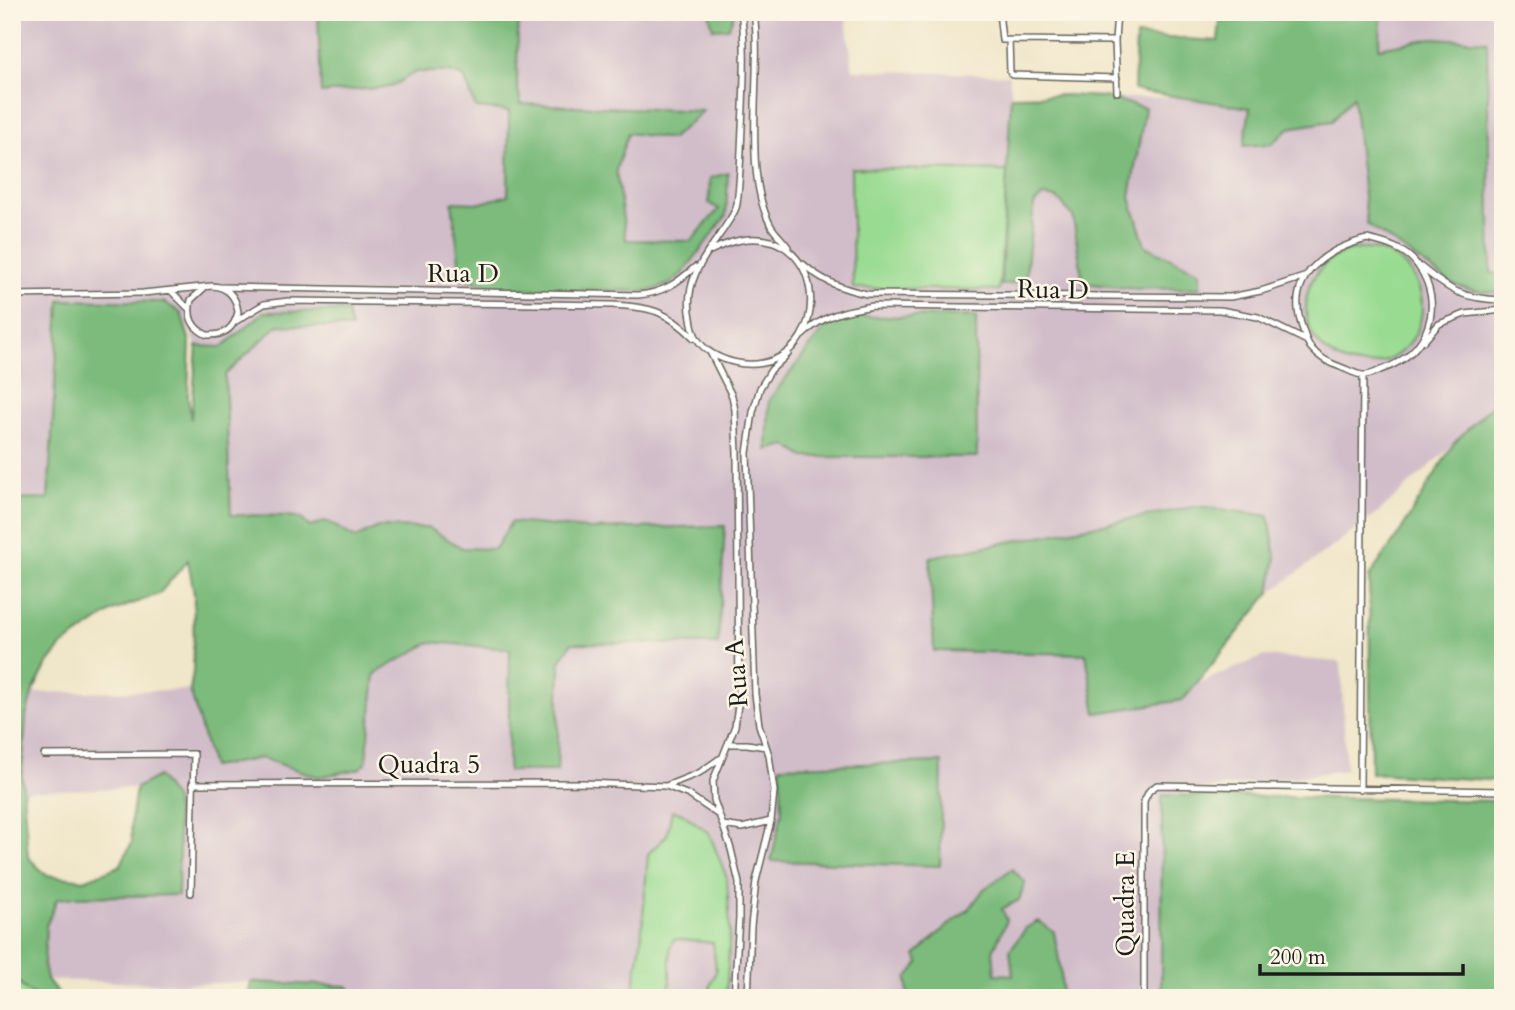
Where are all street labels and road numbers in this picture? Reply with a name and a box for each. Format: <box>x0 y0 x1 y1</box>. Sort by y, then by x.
street label: Rua D <box>427 256 499 291</box>
street label: Rua D <box>1017 271 1089 308</box>
street label: Rua A <box>717 637 756 709</box>
street label: Quadra 5 <box>378 747 480 782</box>
street label: Quadra E <box>1108 851 1143 957</box>

